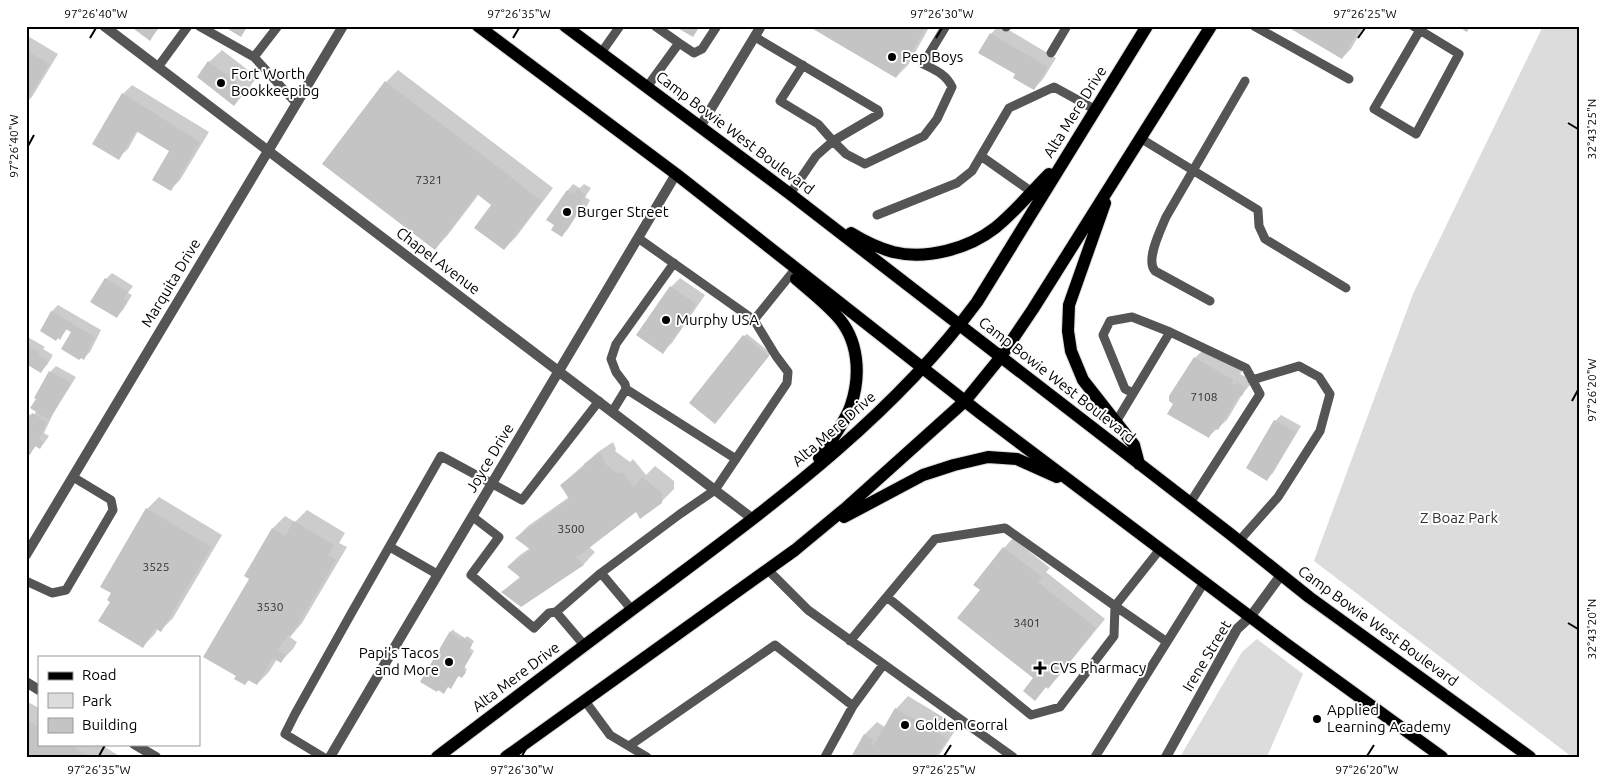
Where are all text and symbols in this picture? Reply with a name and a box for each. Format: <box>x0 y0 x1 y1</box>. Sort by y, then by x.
text: 97°26'40"W <box>64 7 128 20</box>
text: 97°26'35"W <box>487 7 551 20</box>
text: 97°26'30"W <box>910 7 974 20</box>
text: 97°26'25"W <box>1333 7 1397 20</box>
place label: Pep Boys <box>902 48 963 65</box>
marker: Pep Boys <box>886 51 898 63</box>
street label: Alta Mere Drive <box>1040 63 1110 161</box>
place label: Fort Worth Bookkeepibg <box>231 65 319 99</box>
street label: Camp Bowie West Boulevard <box>653 68 818 198</box>
marker: Fort Worth Bookkeepibg <box>215 77 227 89</box>
text: 32°43'25"N <box>1585 99 1598 159</box>
text: 97°26'40"W <box>7 114 20 178</box>
house number: 7321 <box>415 173 443 186</box>
place label: Burger Street <box>577 203 669 220</box>
marker: Burger Street <box>561 206 573 218</box>
street label: Chapel Avenue <box>393 224 484 298</box>
street label: Marquita Drive <box>138 236 204 330</box>
place label: Murphy USA <box>676 311 759 328</box>
street label: Camp Bowie West Boulevard <box>976 313 1139 446</box>
marker: Murphy USA <box>660 314 672 326</box>
text: 97°26'20"W <box>1585 358 1598 422</box>
street label: Alta Mere Drive <box>789 388 879 469</box>
house number: 7108 <box>1190 390 1218 403</box>
street label: Joyce Drive <box>462 420 517 495</box>
park label: Z Boaz Park <box>1420 509 1498 526</box>
house number: 3500 <box>557 522 585 535</box>
house number: 3525 <box>142 560 170 573</box>
street label: Camp Bowie West Boulevard <box>1295 562 1462 689</box>
text: 32°43'20"N <box>1585 599 1598 659</box>
house number: 3530 <box>256 600 284 613</box>
house number: 3401 <box>1013 616 1041 629</box>
street label: Irene Street <box>1179 617 1234 694</box>
street label: Alta Mere Drive <box>469 638 563 715</box>
place label: Papi's Tacos and More <box>359 644 439 678</box>
legend <box>38 656 200 746</box>
marker: Papi's Tacos and More <box>443 656 455 668</box>
place label: CVS Pharmacy <box>1050 659 1146 676</box>
marker: CVS Pharmacy <box>1034 662 1046 674</box>
text: Road <box>82 666 117 683</box>
text: Park <box>82 692 112 709</box>
place label: Applied Learning Academy <box>1327 701 1451 735</box>
marker: Applied Learning Academy <box>1311 713 1323 725</box>
text: Building <box>82 716 137 733</box>
place label: Golden Corral <box>915 716 1008 733</box>
marker: Golden Corral <box>899 719 911 731</box>
text: 97°26'35"W <box>67 763 131 776</box>
text: 97°26'30"W <box>490 763 554 776</box>
text: 97°26'25"W <box>912 763 976 776</box>
text: 97°26'20"W <box>1335 763 1399 776</box>

